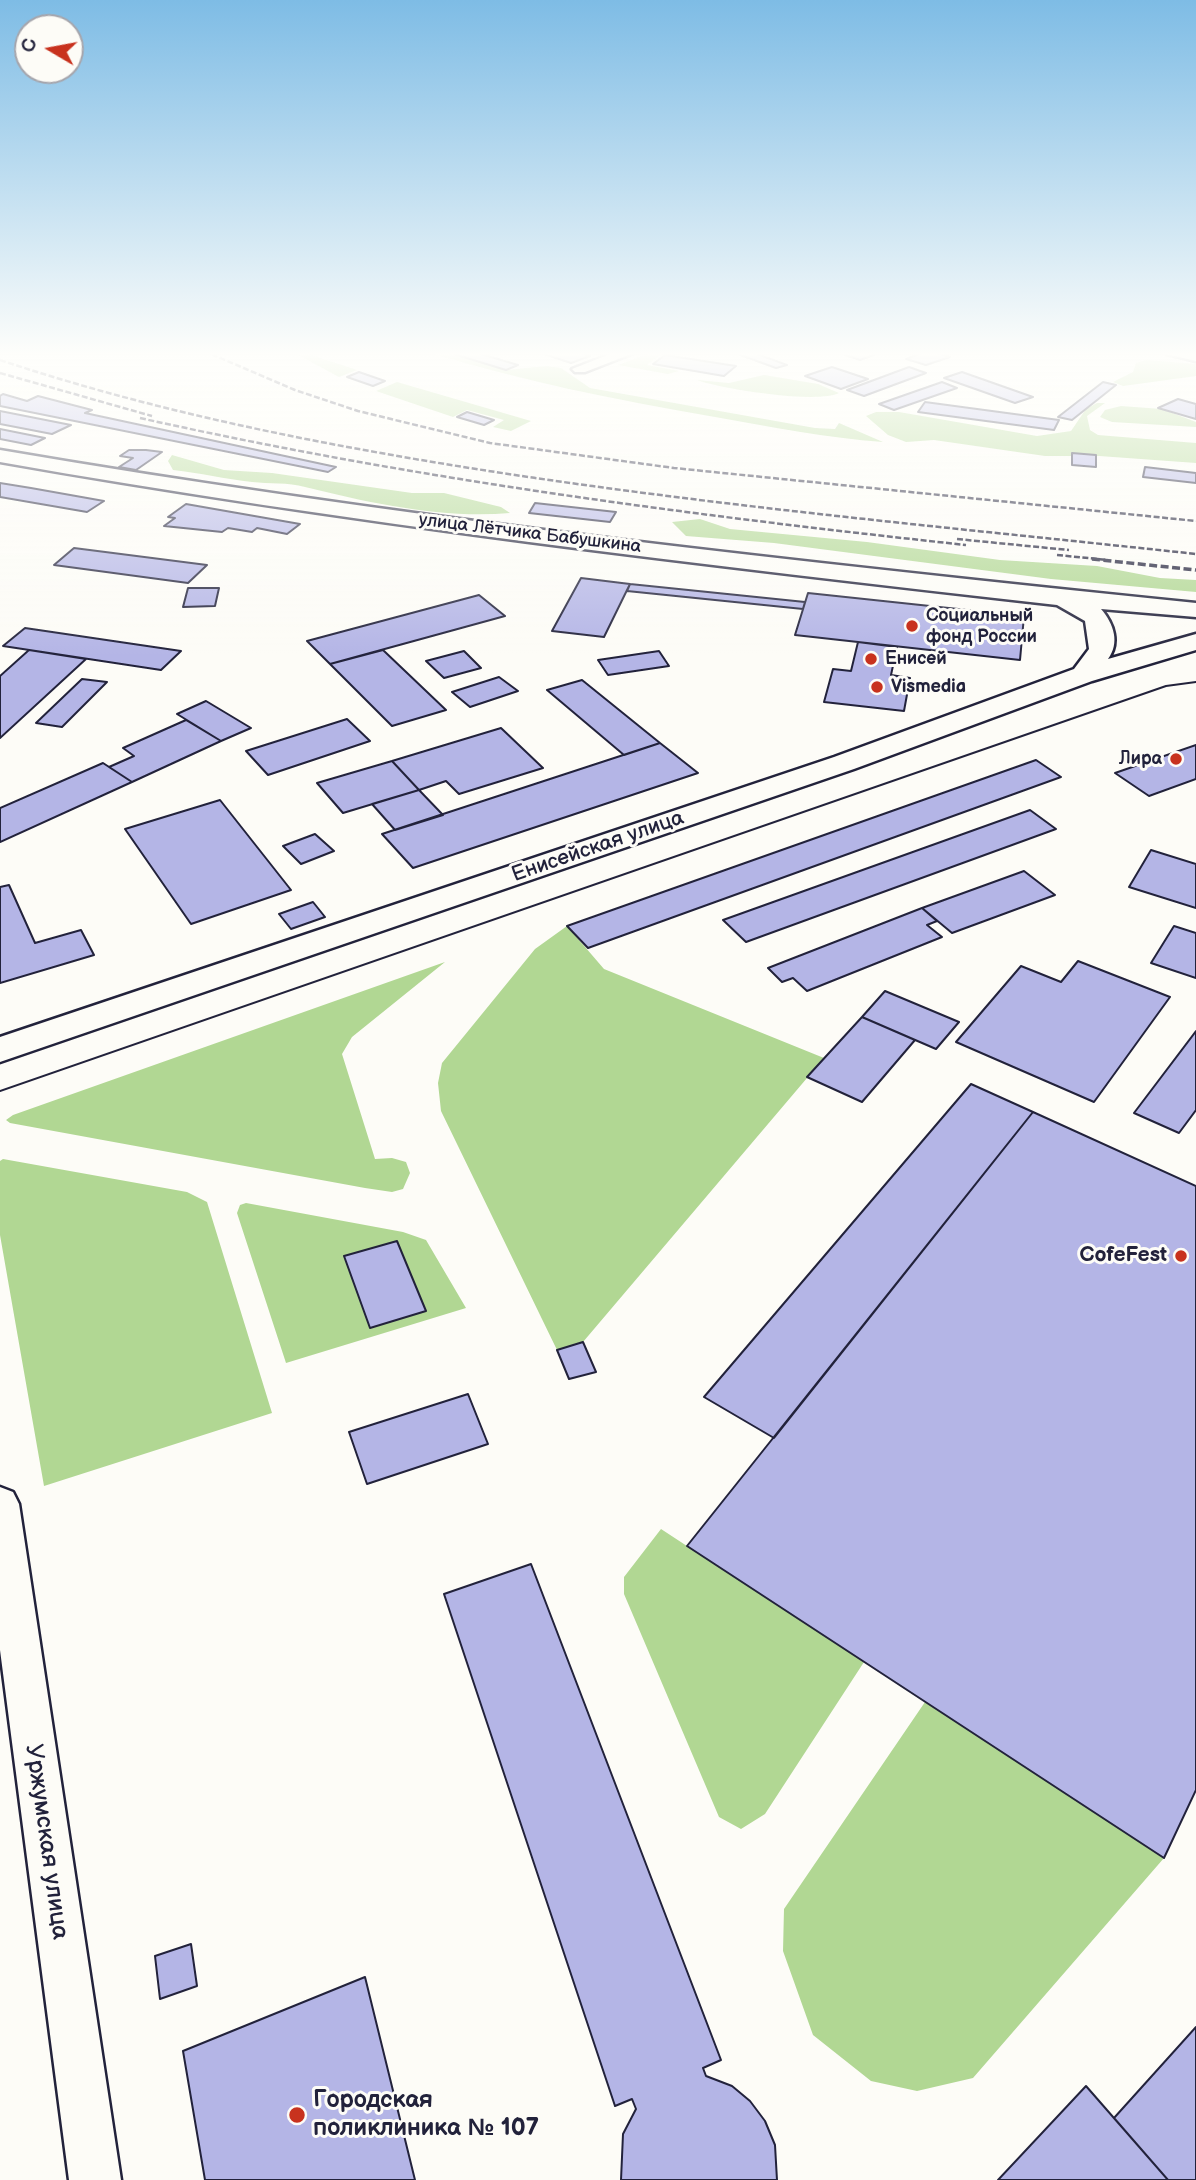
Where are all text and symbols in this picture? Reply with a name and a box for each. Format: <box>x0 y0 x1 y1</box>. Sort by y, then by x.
north arrow <box>14 14 84 84</box>
text: С <box>17 37 42 54</box>
street label: улица Лётчика Бабушкина <box>417 510 643 558</box>
place label: Социальный фонд России <box>926 605 1037 648</box>
marker: Социальный фонд России <box>904 618 920 634</box>
place label: Енисей <box>885 648 947 670</box>
marker: Енисей <box>863 651 879 667</box>
place label: Vismedia <box>891 676 966 698</box>
marker: Vismedia <box>869 679 885 695</box>
place label: Лира <box>1119 748 1162 770</box>
marker: Лира <box>1168 751 1184 767</box>
street label: Енисейская улица <box>509 806 687 888</box>
place label: CofeFest <box>1080 1243 1167 1269</box>
marker: CofeFest <box>1173 1248 1189 1264</box>
street label: Уржумская улица <box>18 1742 74 1942</box>
place label: Городская поликлиника № 107 <box>313 2087 539 2143</box>
marker: Городская поликлиника № 107 <box>287 2105 307 2125</box>

